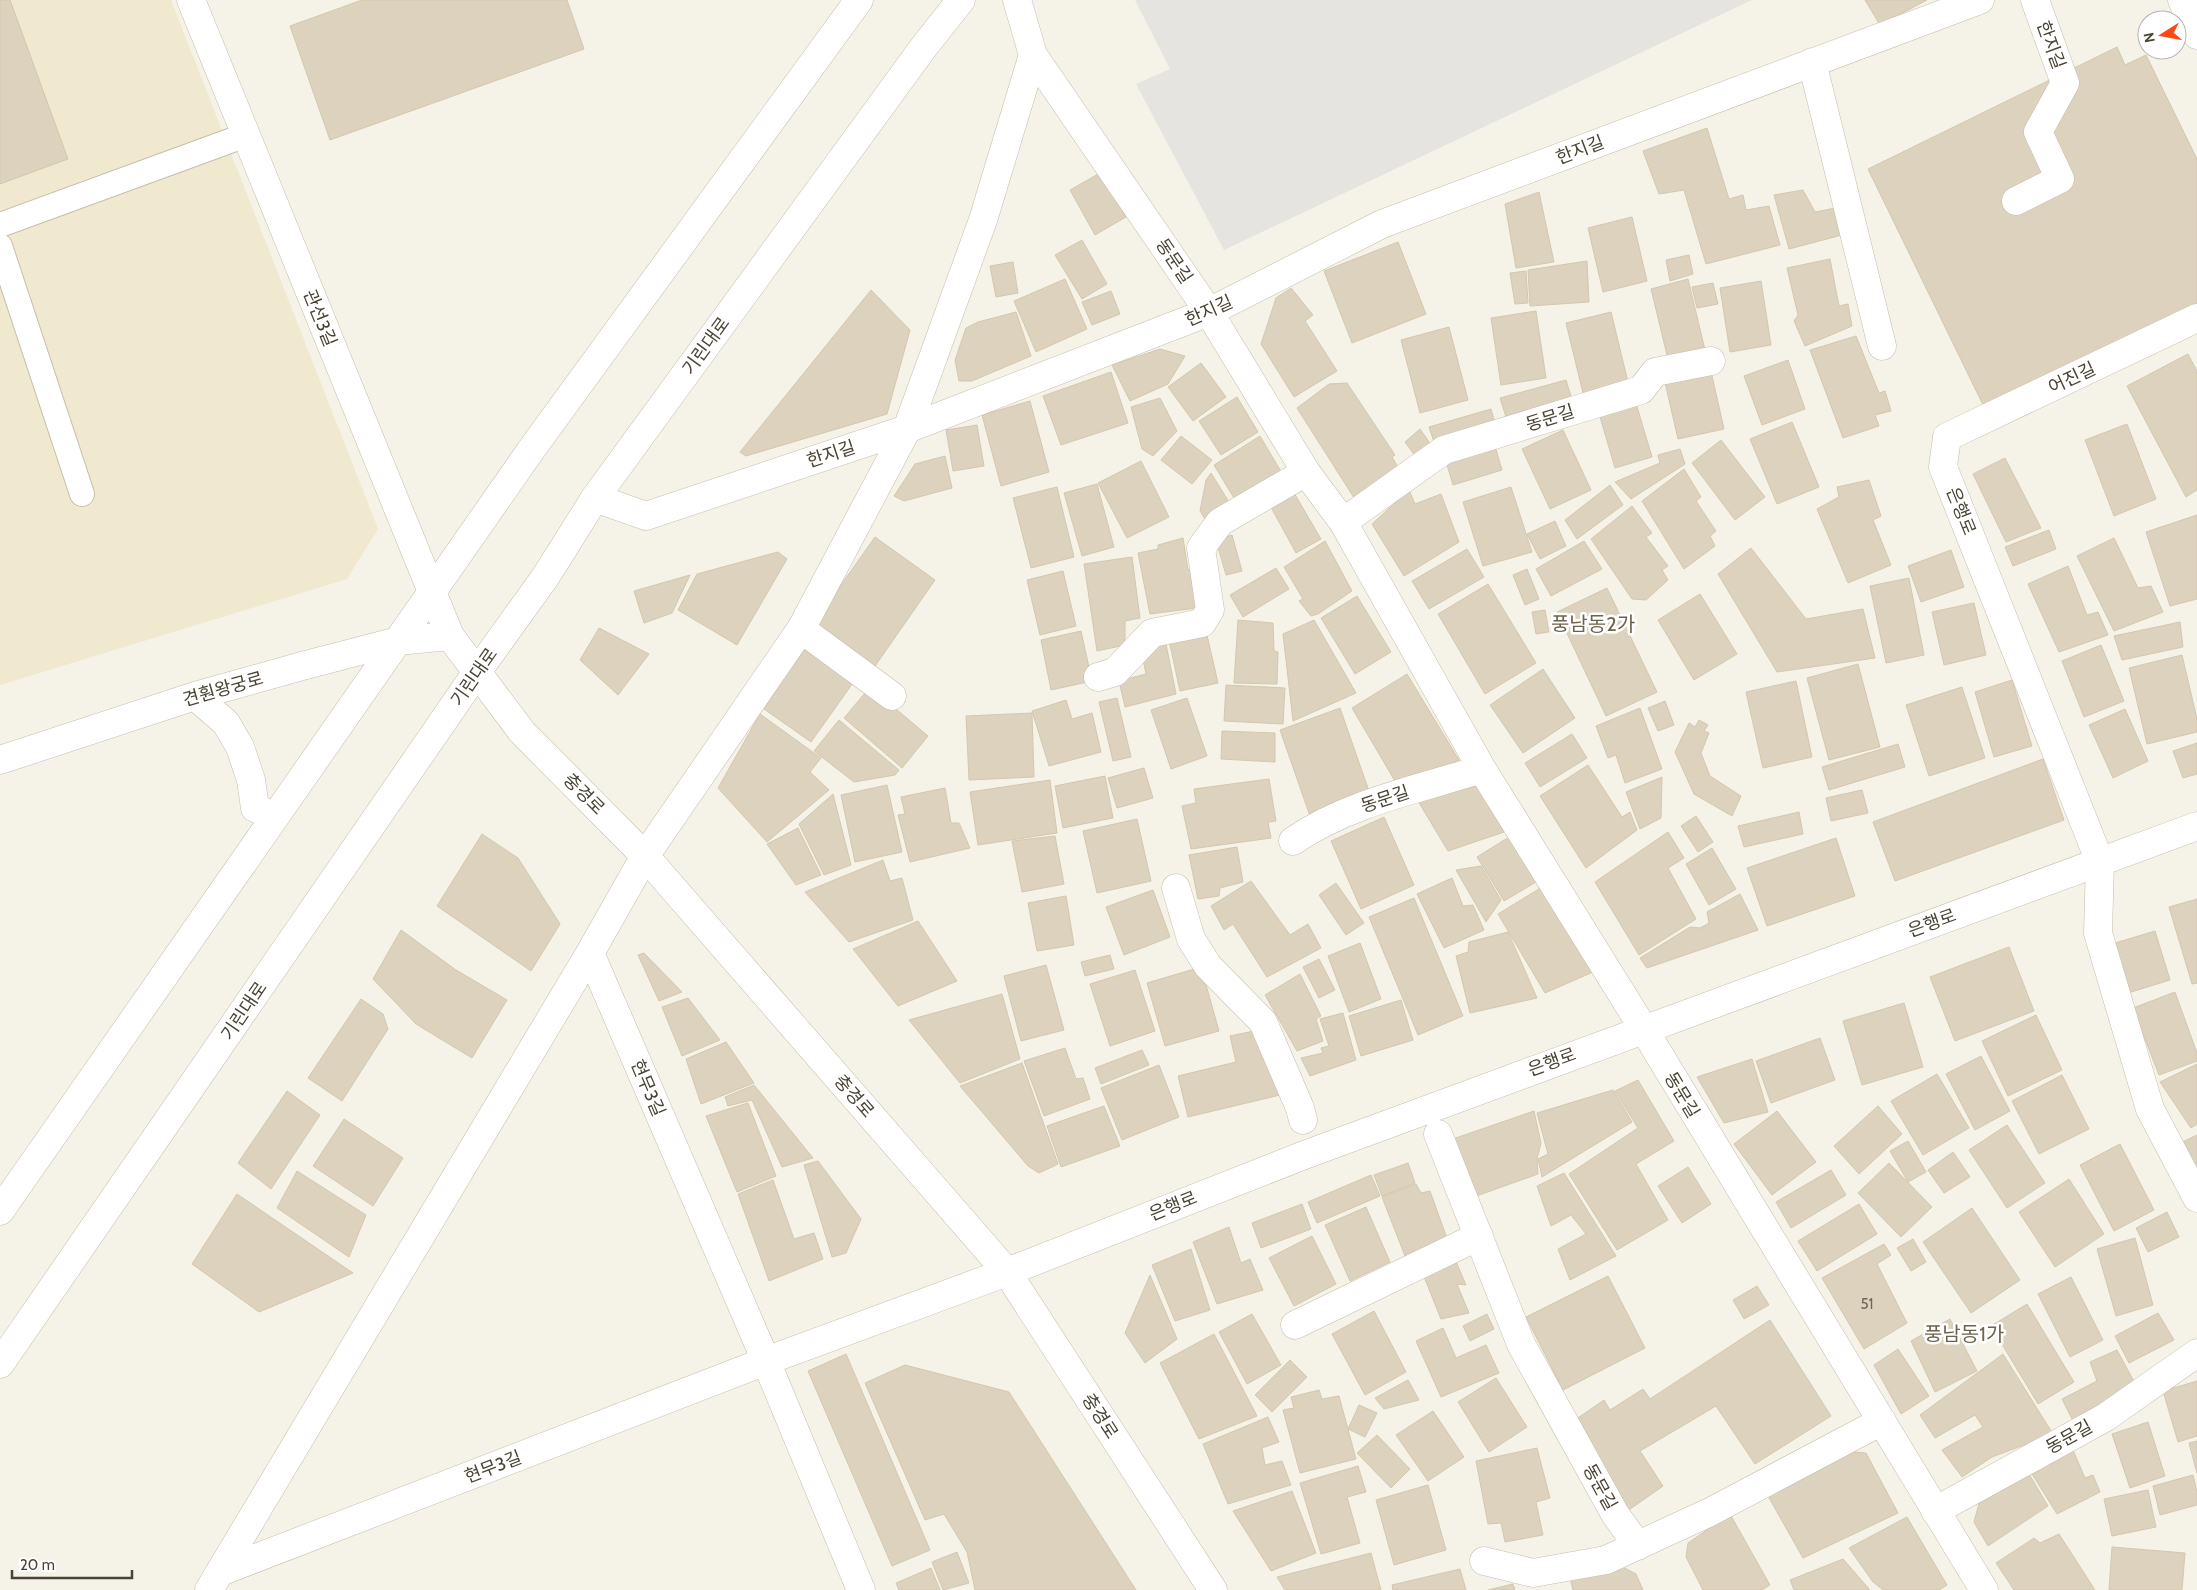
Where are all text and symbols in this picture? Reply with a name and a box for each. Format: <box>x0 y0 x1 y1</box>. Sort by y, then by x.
north arrow <box>2137 10 2187 60</box>
street label: 한지길 <box>2032 18 2070 72</box>
text: N <box>2139 31 2159 44</box>
street label: 한지길 <box>1553 131 1607 169</box>
street label: 동문길 <box>1151 234 1197 288</box>
street label: 관선3길 <box>299 286 341 350</box>
street label: 한지길 <box>1182 291 1236 331</box>
street label: 기린대로 <box>678 313 734 379</box>
street label: 어진길 <box>2045 358 2099 398</box>
street label: 동문길 <box>1523 400 1577 436</box>
street label: 한지길 <box>804 436 858 472</box>
street label: 은행로 <box>1941 484 1981 538</box>
district label: 풍남동2가 <box>1551 612 1635 636</box>
street label: 기린대로 <box>446 644 502 710</box>
street label: 견훤왕궁로 <box>180 667 266 711</box>
street label: 충경로 <box>559 769 609 819</box>
street label: 동문길 <box>1358 781 1412 817</box>
street label: 은행로 <box>1905 904 1959 942</box>
street label: 기린대로 <box>216 977 272 1045</box>
street label: 은행로 <box>1525 1043 1579 1081</box>
street label: 현무3길 <box>626 1056 670 1120</box>
street label: 동문길 <box>1660 1068 1704 1122</box>
street label: 충경로 <box>829 1070 879 1122</box>
street label: 은행로 <box>1146 1186 1200 1226</box>
house number: 51 <box>1860 1295 1874 1313</box>
district label: 풍남동1가 <box>1924 1322 2004 1346</box>
street label: 충경로 <box>1077 1389 1123 1443</box>
street label: 동문길 <box>2042 1415 2096 1459</box>
street label: 현무3길 <box>461 1446 525 1488</box>
street label: 동문길 <box>1578 1460 1622 1514</box>
scale bar <box>12 1548 132 1580</box>
text: 20 m <box>20 1556 55 1574</box>

